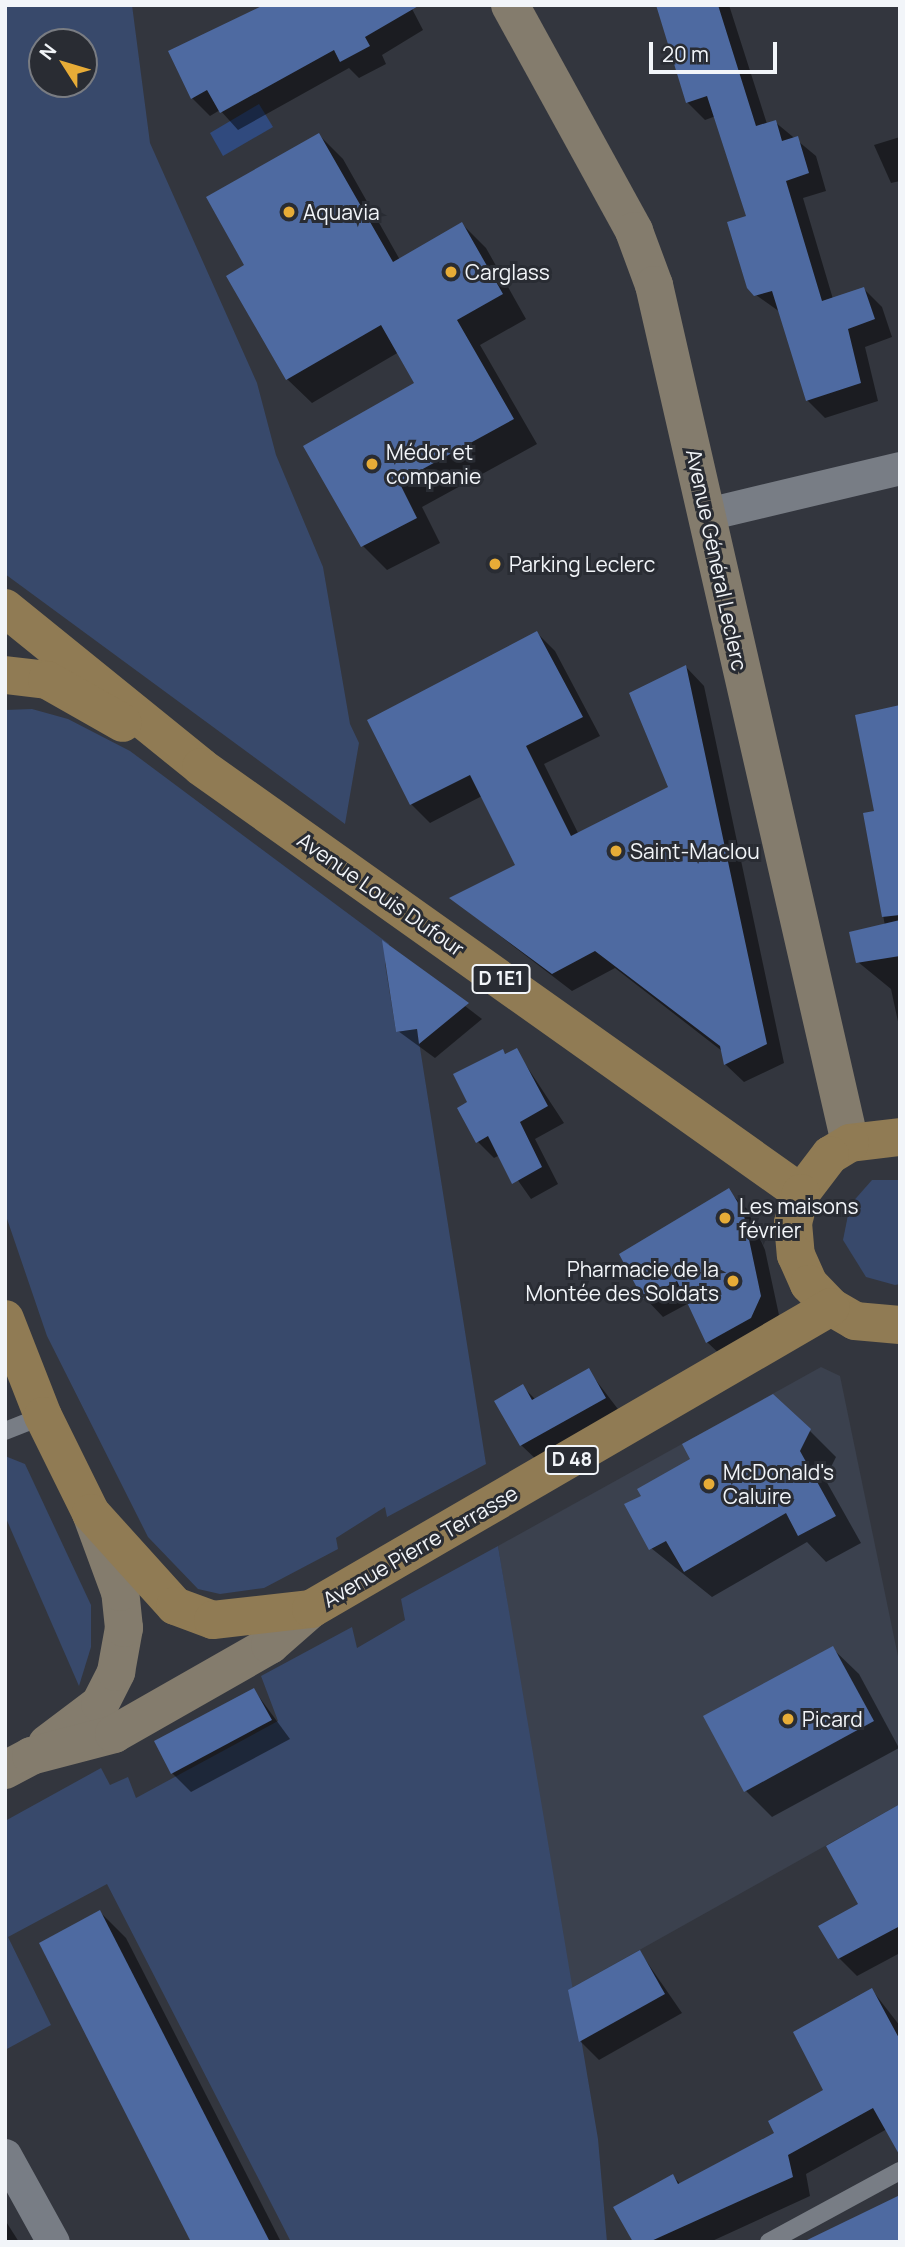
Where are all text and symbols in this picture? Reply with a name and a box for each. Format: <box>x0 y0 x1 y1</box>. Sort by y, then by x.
north arrow <box>28 28 98 98</box>
scale bar <box>653 28 781 72</box>
text: N <box>33 38 62 65</box>
text: 20 m <box>662 40 709 68</box>
place label: Aquavia <box>303 199 380 225</box>
marker: Aquavia <box>281 204 297 220</box>
place label: Carglass <box>465 259 550 285</box>
marker: Carglass <box>443 264 459 280</box>
place label: Médor et companie <box>386 439 481 489</box>
street label: Avenue Général Leclerc <box>681 447 753 673</box>
marker: Médor et companie <box>364 456 380 472</box>
place label: Parking Leclerc <box>509 551 655 577</box>
marker: Parking Leclerc <box>487 556 503 572</box>
street label: Avenue Louis Dufour <box>293 827 469 961</box>
place label: Saint-Maclou <box>630 838 760 864</box>
marker: Saint-Maclou <box>608 843 624 859</box>
road number: D 1E1 <box>471 964 531 995</box>
place label: Les maisons février <box>739 1193 859 1243</box>
marker: Les maisons février <box>717 1210 733 1226</box>
place label: Pharmacie de la Montée des Soldats <box>526 1256 719 1306</box>
marker: Pharmacie de la Montée des Soldats <box>725 1273 741 1289</box>
road number: D 48 <box>544 1444 600 1476</box>
place label: McDonald's Caluire <box>723 1459 834 1509</box>
marker: McDonald's Caluire <box>701 1476 717 1492</box>
street label: Avenue Pierre Terrasse <box>318 1480 522 1612</box>
place label: Picard <box>802 1706 863 1732</box>
marker: Picard <box>780 1711 796 1727</box>

